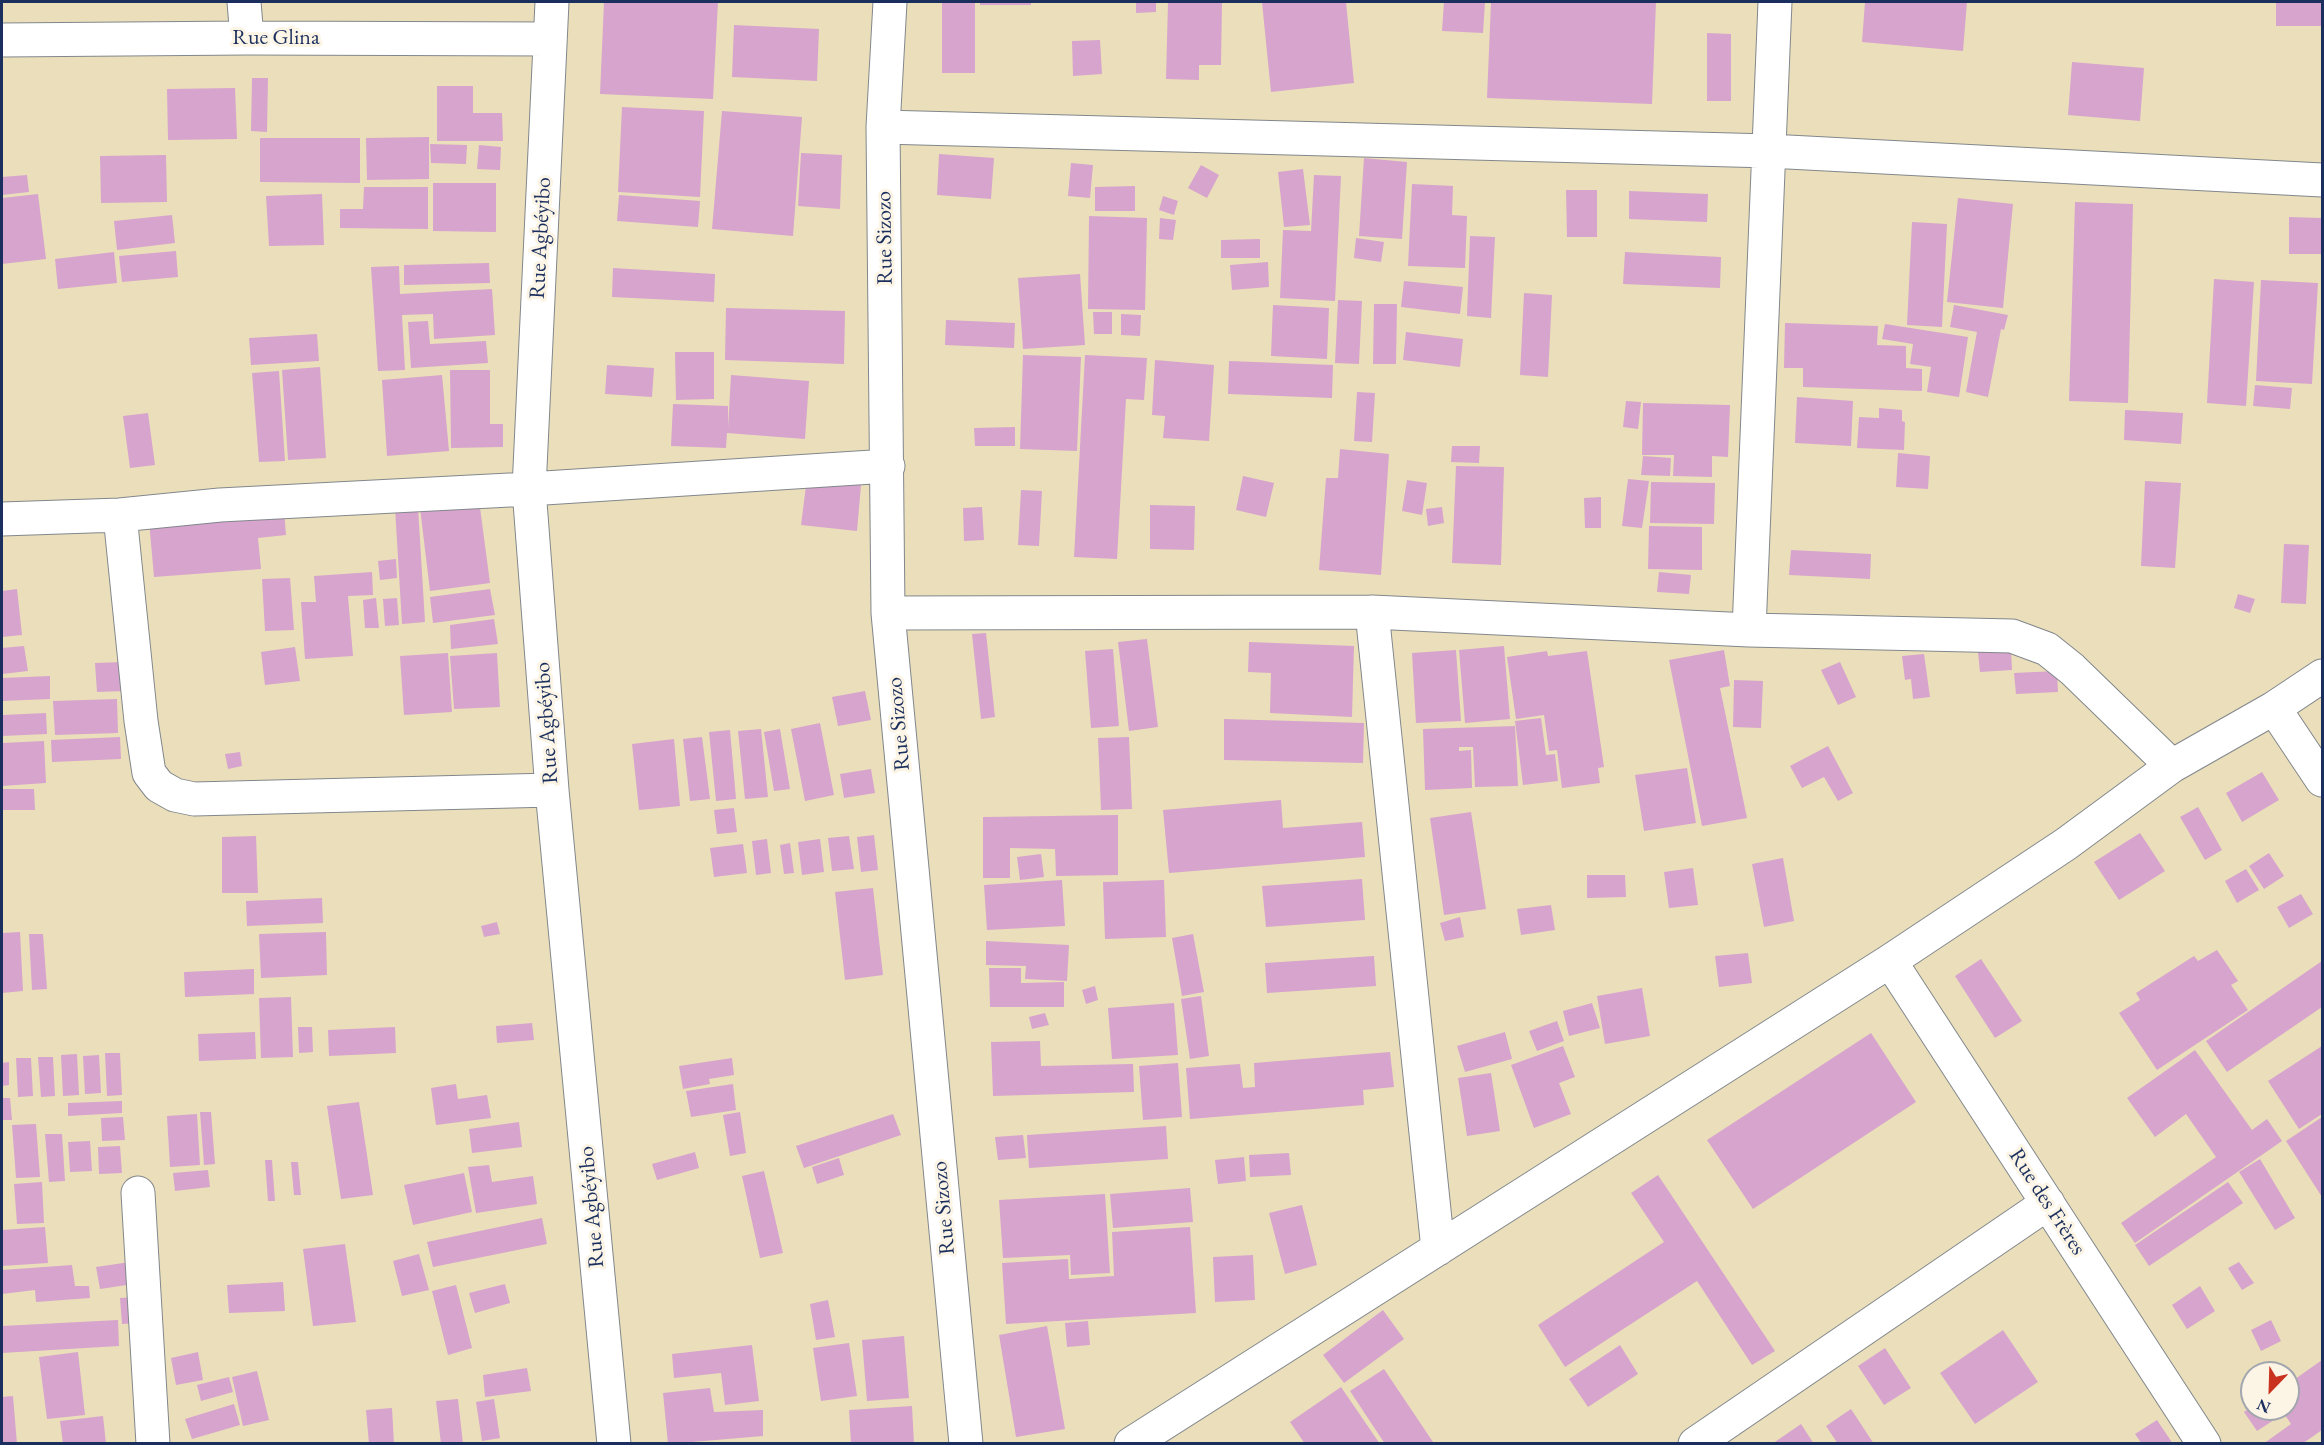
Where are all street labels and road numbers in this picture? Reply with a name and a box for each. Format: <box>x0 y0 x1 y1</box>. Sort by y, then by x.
street label: Rue Glina <box>232 25 320 51</box>
street label: Rue Agbéyibo <box>525 176 557 300</box>
street label: Rue Sizozo <box>871 191 899 285</box>
street label: Rue Agbéyibo <box>530 661 564 785</box>
street label: Rue Sizozo <box>882 676 916 772</box>
street label: Rue des Frères <box>2003 1144 2091 1260</box>
street label: Rue Agbéyibo <box>574 1145 610 1269</box>
street label: Rue Sizozo <box>927 1160 961 1256</box>

